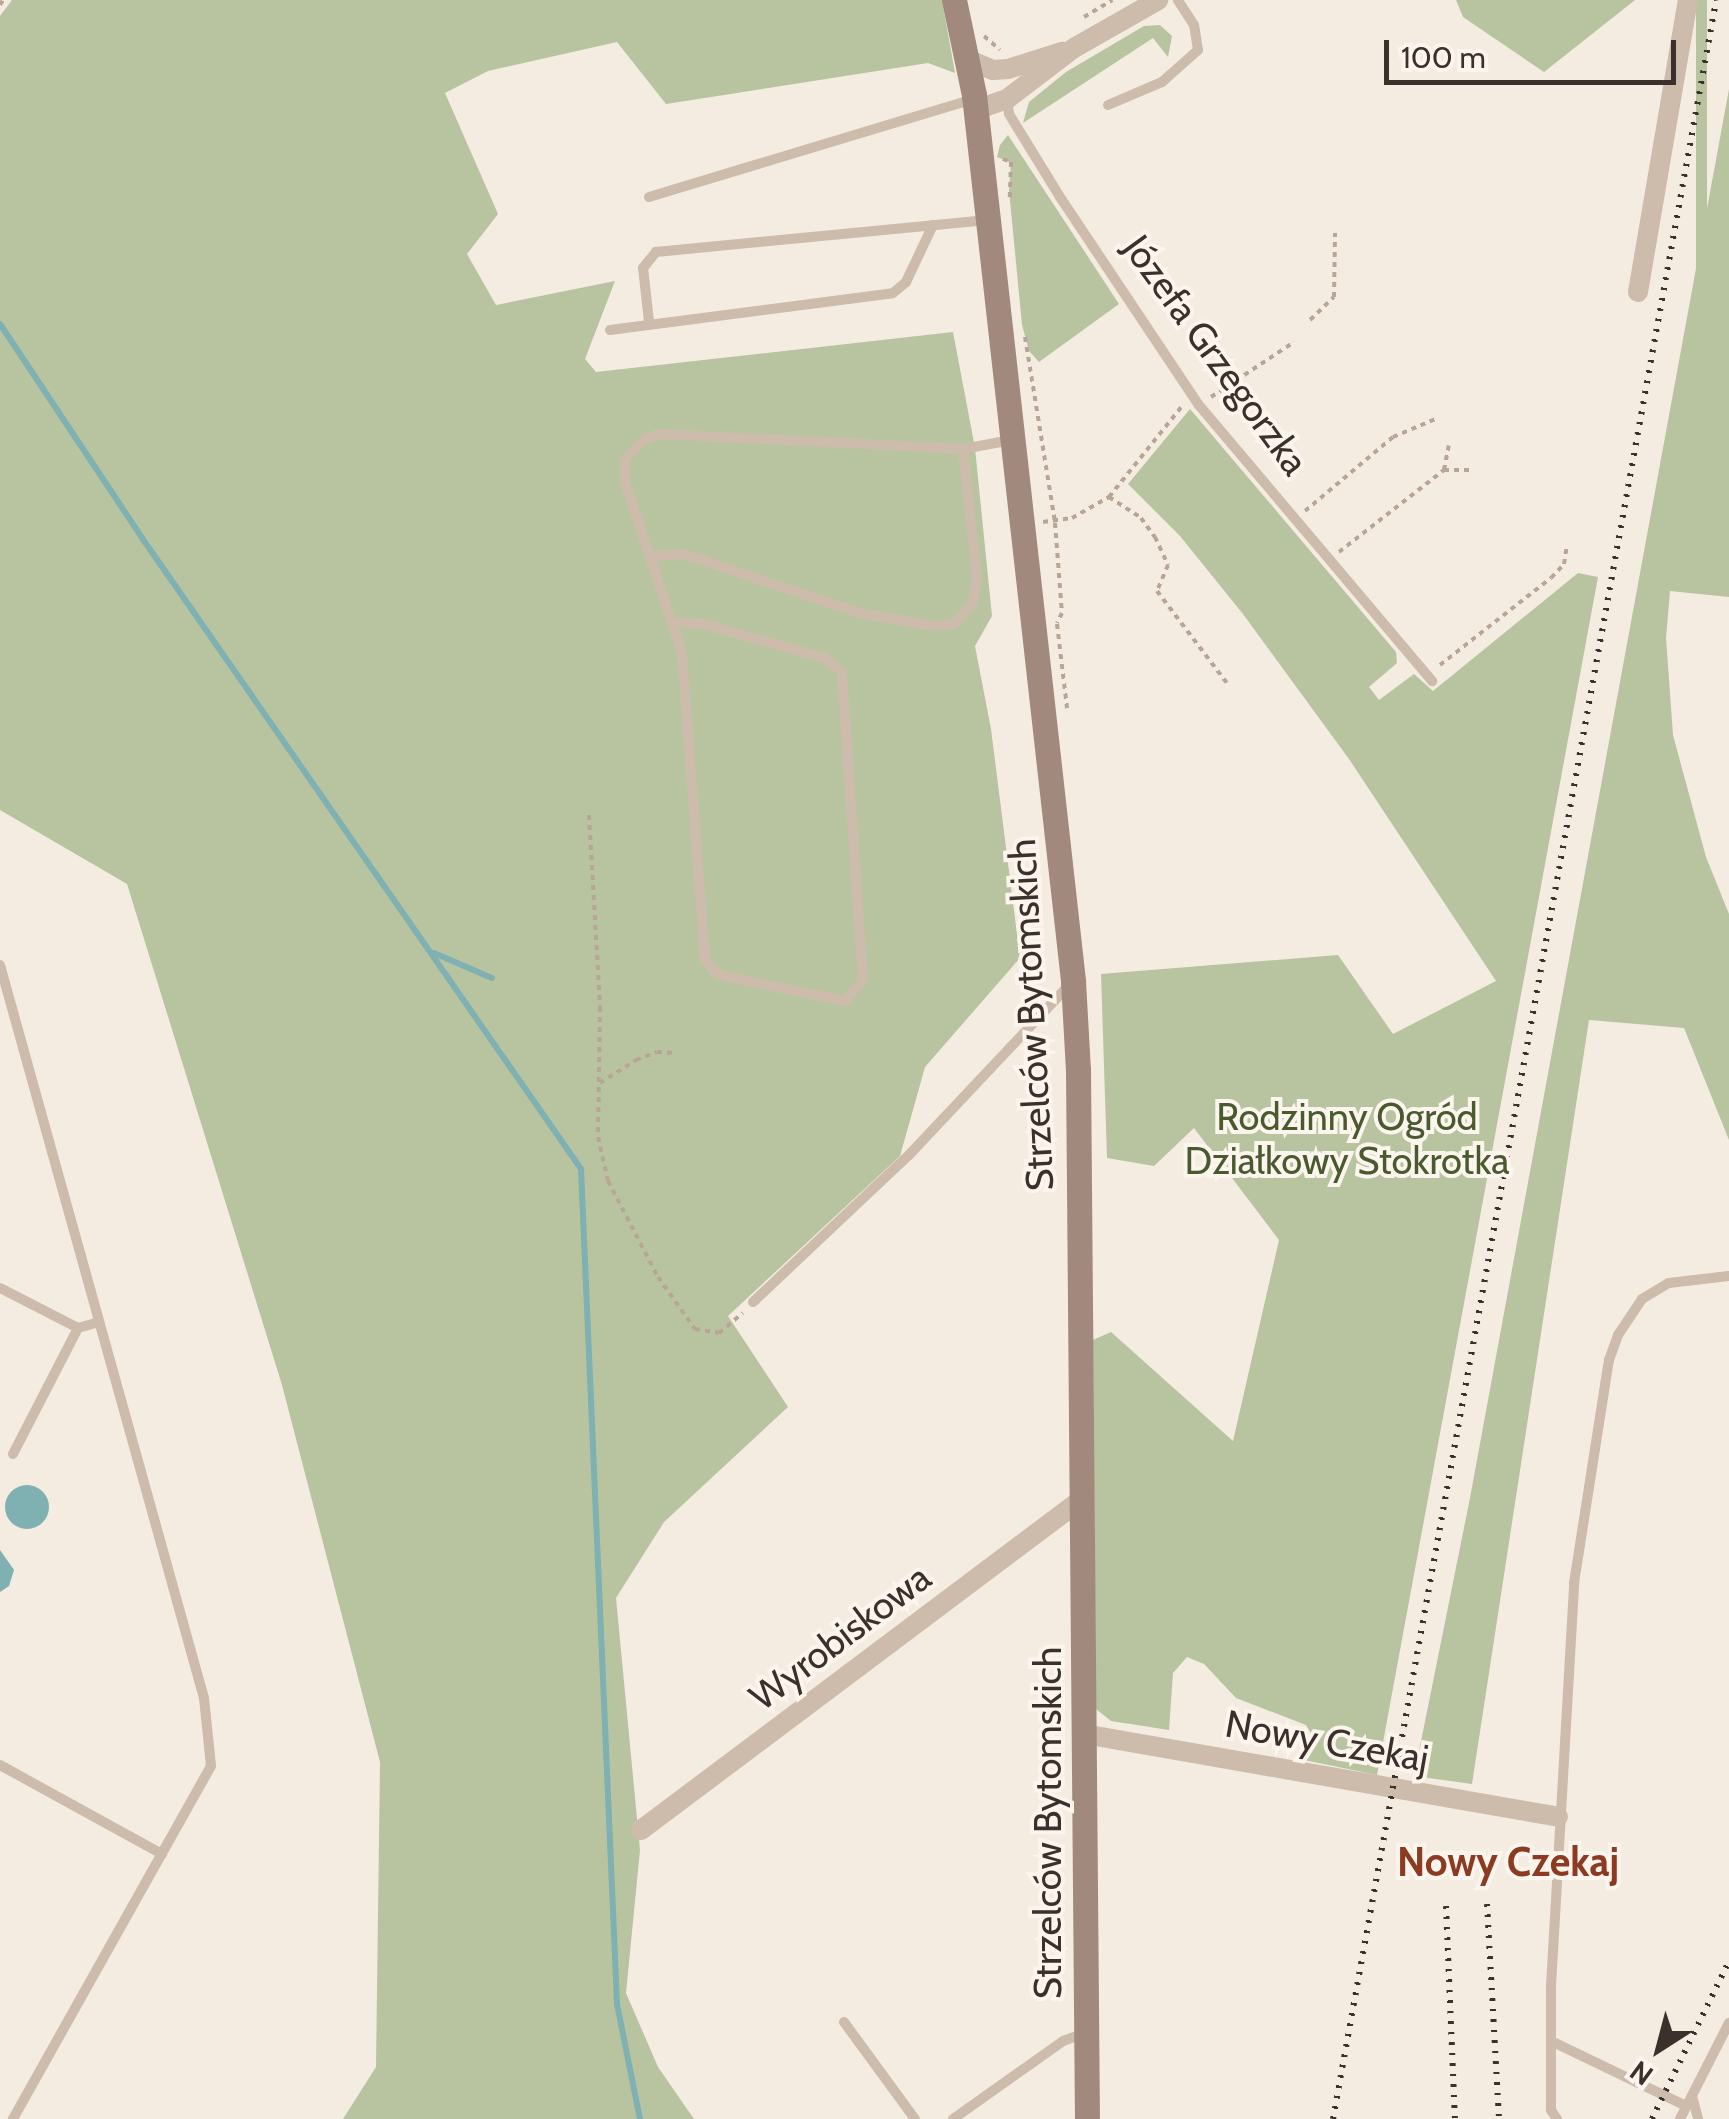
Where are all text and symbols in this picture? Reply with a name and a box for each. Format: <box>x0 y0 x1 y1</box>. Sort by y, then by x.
scale bar <box>1389 20 1682 82</box>
text: 100 m <box>1401 39 1486 76</box>
street label: Józefa Grzegorzka <box>1114 226 1318 484</box>
street label: Strzelców Bytomskich <box>999 838 1063 1192</box>
park label: Rodzinny Ogród Działkowy Stokrotka <box>1185 1094 1509 1184</box>
street label: Wyrobiskowa <box>741 1554 939 1720</box>
street label: Strzelców Bytomskich <box>1025 1647 1071 1999</box>
street label: Nowy Czekaj <box>1222 1701 1432 1781</box>
district label: Nowy Czekaj <box>1397 1838 1619 1886</box>
north arrow <box>1609 1999 1709 2099</box>
text: N <box>1623 2054 1659 2093</box>

